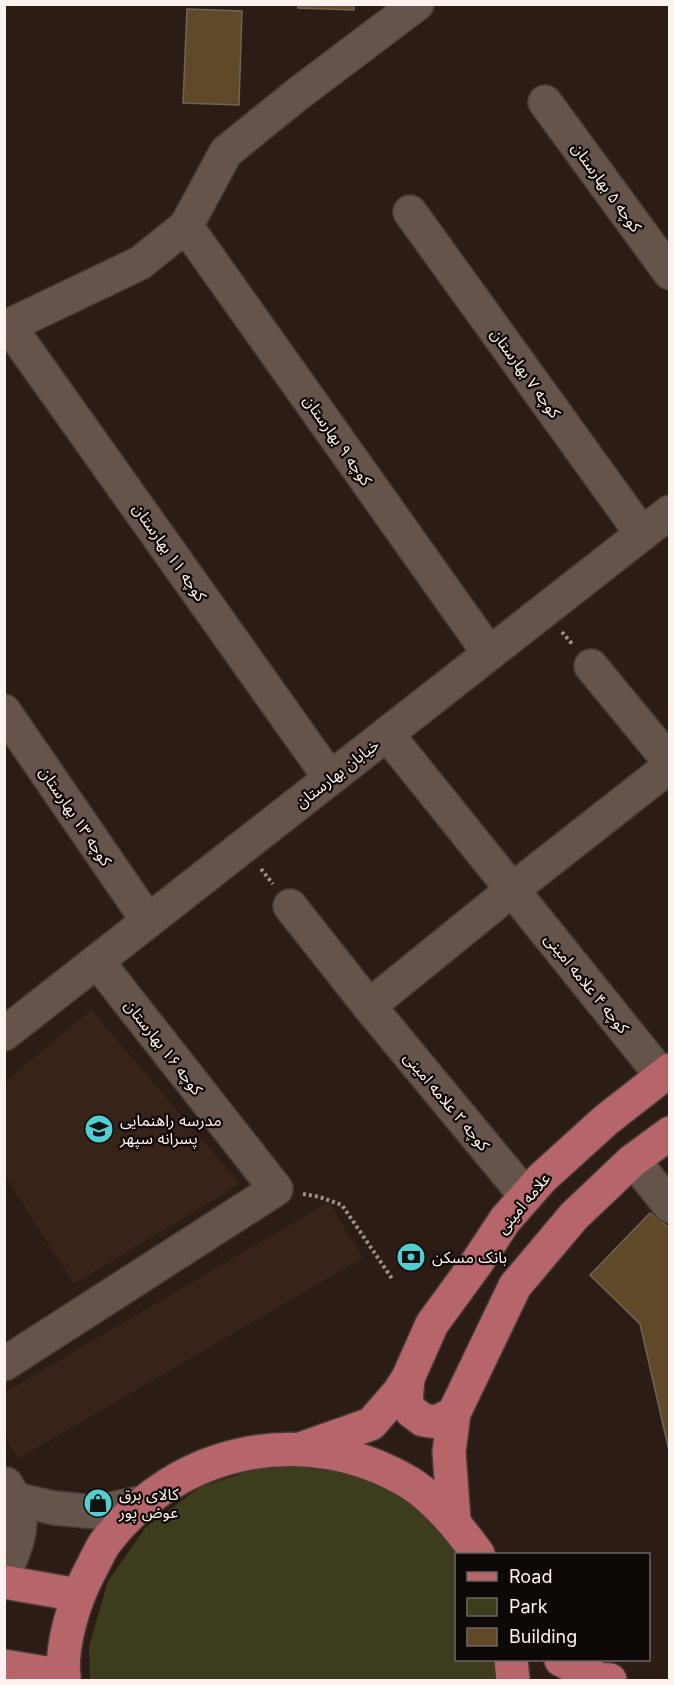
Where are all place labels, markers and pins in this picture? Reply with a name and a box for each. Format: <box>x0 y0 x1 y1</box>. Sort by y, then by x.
place label: مدرسه راهنمایی پسرانه سپهر <box>119 1110 222 1149</box>
school or university icon: مدرسه راهنمایی پسرانه سپهر <box>83 1113 115 1145</box>
bank icon: بانک مسکن <box>395 1241 427 1273</box>
place label: بانک مسکن <box>432 1247 507 1267</box>
place label: کالای برق عوض پور <box>118 1484 179 1523</box>
shop icon: کالای برق عوض پور <box>82 1487 114 1519</box>

